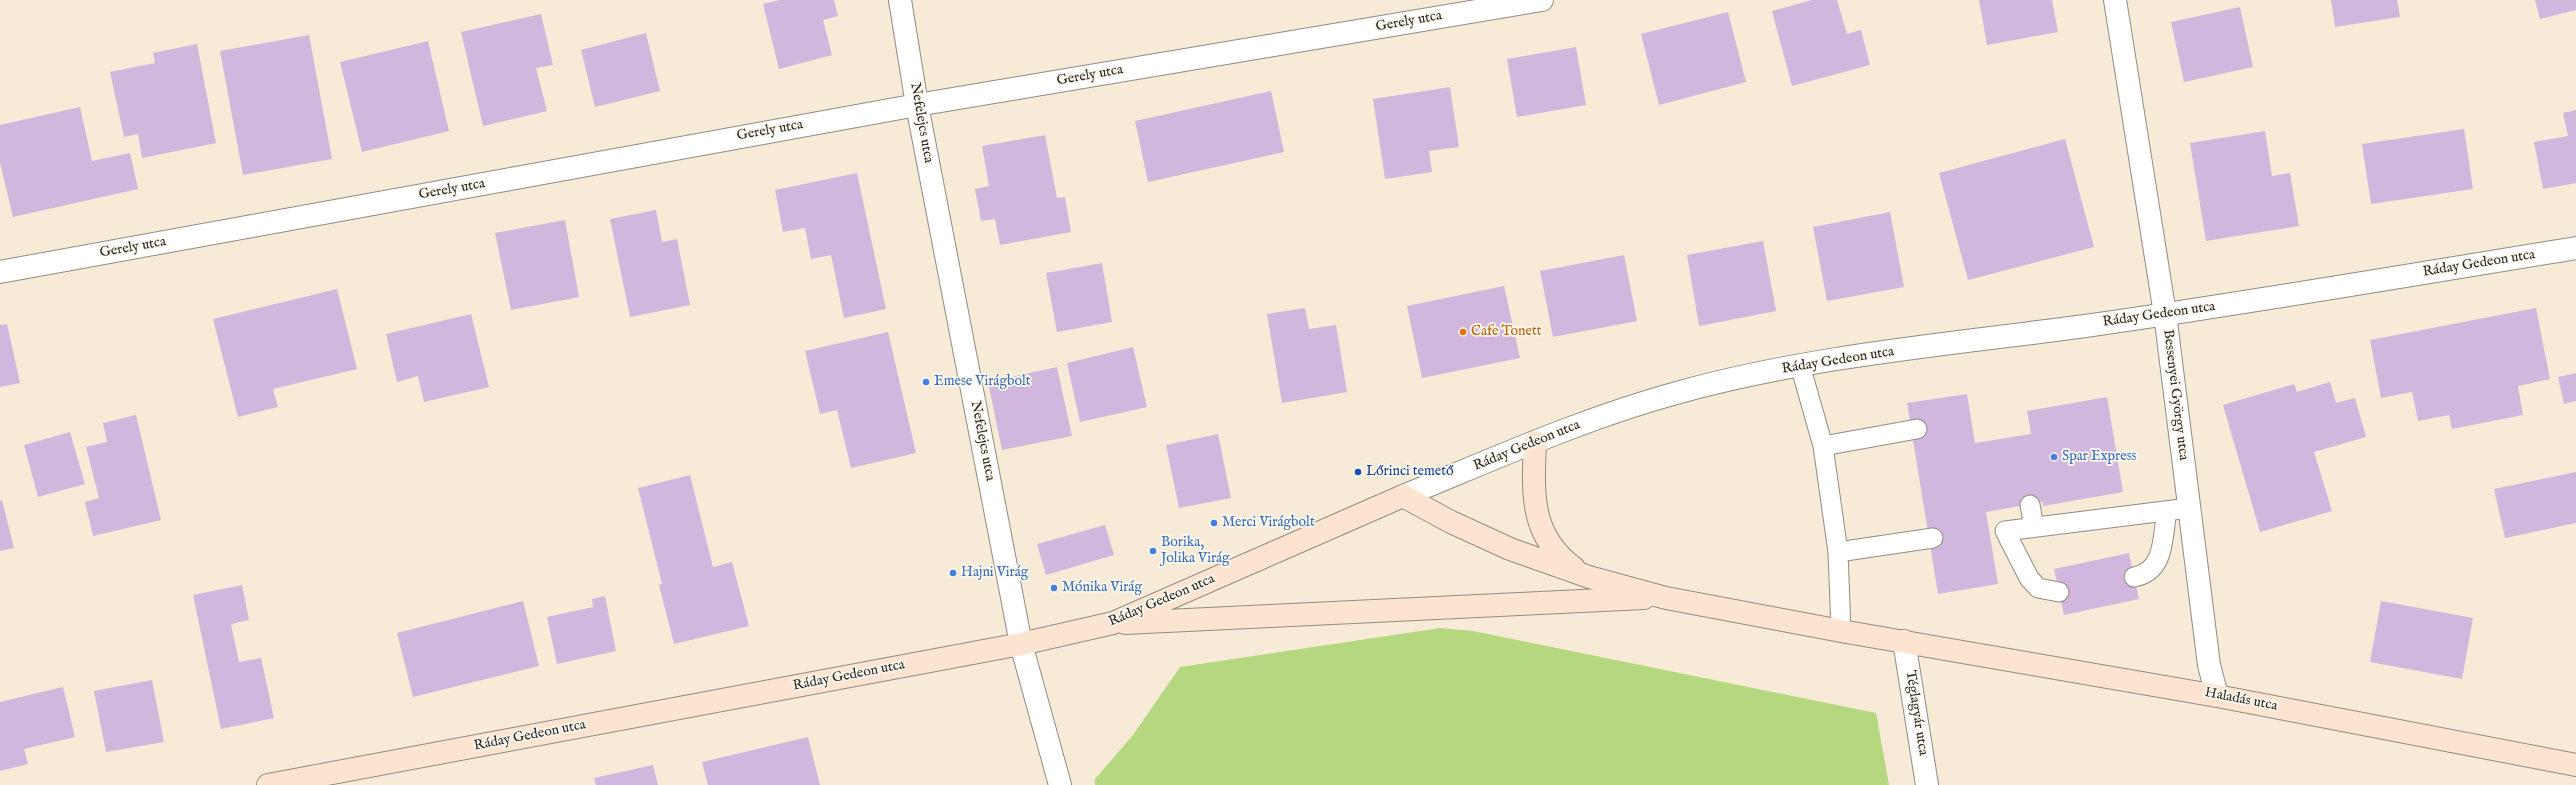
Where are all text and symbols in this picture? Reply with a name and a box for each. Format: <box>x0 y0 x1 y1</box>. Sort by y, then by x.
street label: Gerely utca <box>1375 8 1443 36</box>
street label: Gerely utca <box>1056 62 1124 90</box>
street label: Nefelejcs utca <box>906 82 936 164</box>
street label: Gerely utca <box>736 117 804 145</box>
street label: Gerely utca <box>418 176 486 204</box>
street label: Gerely utca <box>99 234 167 262</box>
street label: Ráday Gedeon utca <box>2422 247 2536 281</box>
street label: Ráday Gedeon utca <box>2102 299 2216 331</box>
place label: Cafe Tonett <box>1471 324 1542 340</box>
marker: Cafe Tonett <box>1458 327 1468 337</box>
street label: Bessenyei György utca <box>2159 329 2191 461</box>
street label: Ráday Gedeon utca <box>1781 344 1895 378</box>
place label: Emese Virágbolt <box>934 374 1031 390</box>
marker: Emese Virágbolt <box>921 377 931 387</box>
street label: Nefelejcs utca <box>966 400 998 482</box>
street label: Ráday Gedeon utca <box>1471 417 1583 475</box>
place label: Spar Express <box>2062 449 2136 465</box>
marker: Spar Express <box>2049 452 2059 462</box>
place label: Lőrinci temető <box>1366 464 1453 480</box>
marker: Lőrinci temető <box>1353 467 1363 477</box>
place label: Merci Virágbolt <box>1222 515 1315 531</box>
marker: Merci Virágbolt <box>1209 518 1219 528</box>
place label: Borika, Jolika Virág <box>1161 535 1230 568</box>
marker: Borika, Jolika Virág <box>1148 546 1158 556</box>
place label: Hajni Virág <box>961 565 1028 581</box>
marker: Hajni Virág <box>948 568 958 578</box>
street label: Ráday Gedeon utca <box>1106 571 1218 631</box>
place label: Mónika Virág <box>1062 580 1142 596</box>
marker: Mónika Virág <box>1049 583 1059 593</box>
street label: Ráday Gedeon utca <box>792 657 906 695</box>
street label: Téglagyár utca <box>1901 669 1931 757</box>
street label: Haladás utca <box>2203 685 2279 715</box>
street label: Ráday Gedeon utca <box>473 717 587 755</box>

